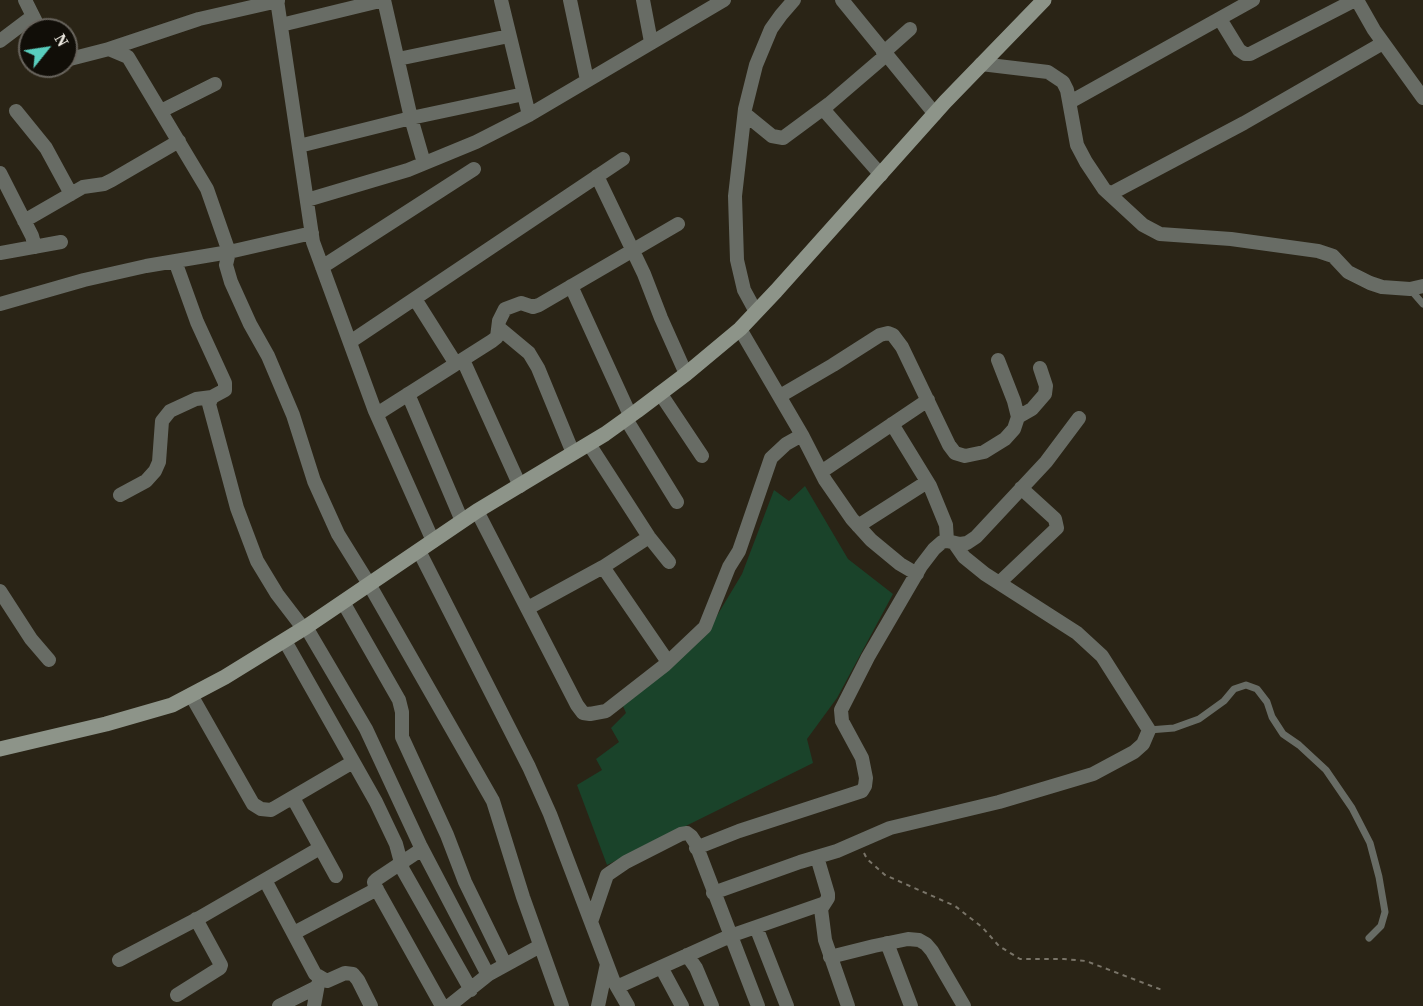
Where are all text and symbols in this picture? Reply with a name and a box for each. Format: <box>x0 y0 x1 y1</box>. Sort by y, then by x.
north arrow <box>18 18 78 78</box>
text: N <box>49 29 74 51</box>

